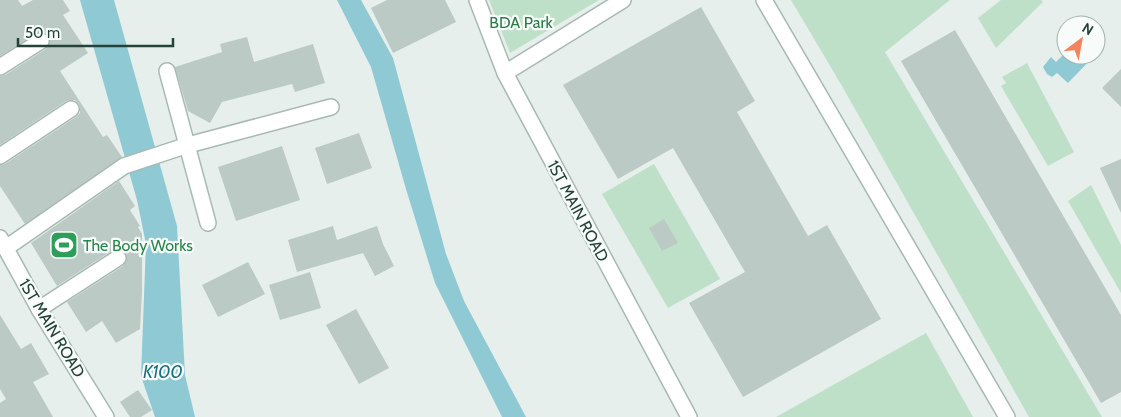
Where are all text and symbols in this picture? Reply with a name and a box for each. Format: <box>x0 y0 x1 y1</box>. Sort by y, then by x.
park label: BDA Park <box>489 13 553 32</box>
scale bar <box>18 15 172 47</box>
north arrow <box>1056 15 1106 65</box>
text: N <box>1079 19 1097 39</box>
text: 50 m <box>25 24 60 42</box>
street label: 1ST MAIN ROAD <box>543 157 613 265</box>
sports icon: The Body Works <box>49 230 79 260</box>
place label: The Body Works <box>83 236 193 255</box>
street label: 1ST MAIN ROAD <box>15 275 89 381</box>
water label: K100 <box>143 361 183 383</box>

